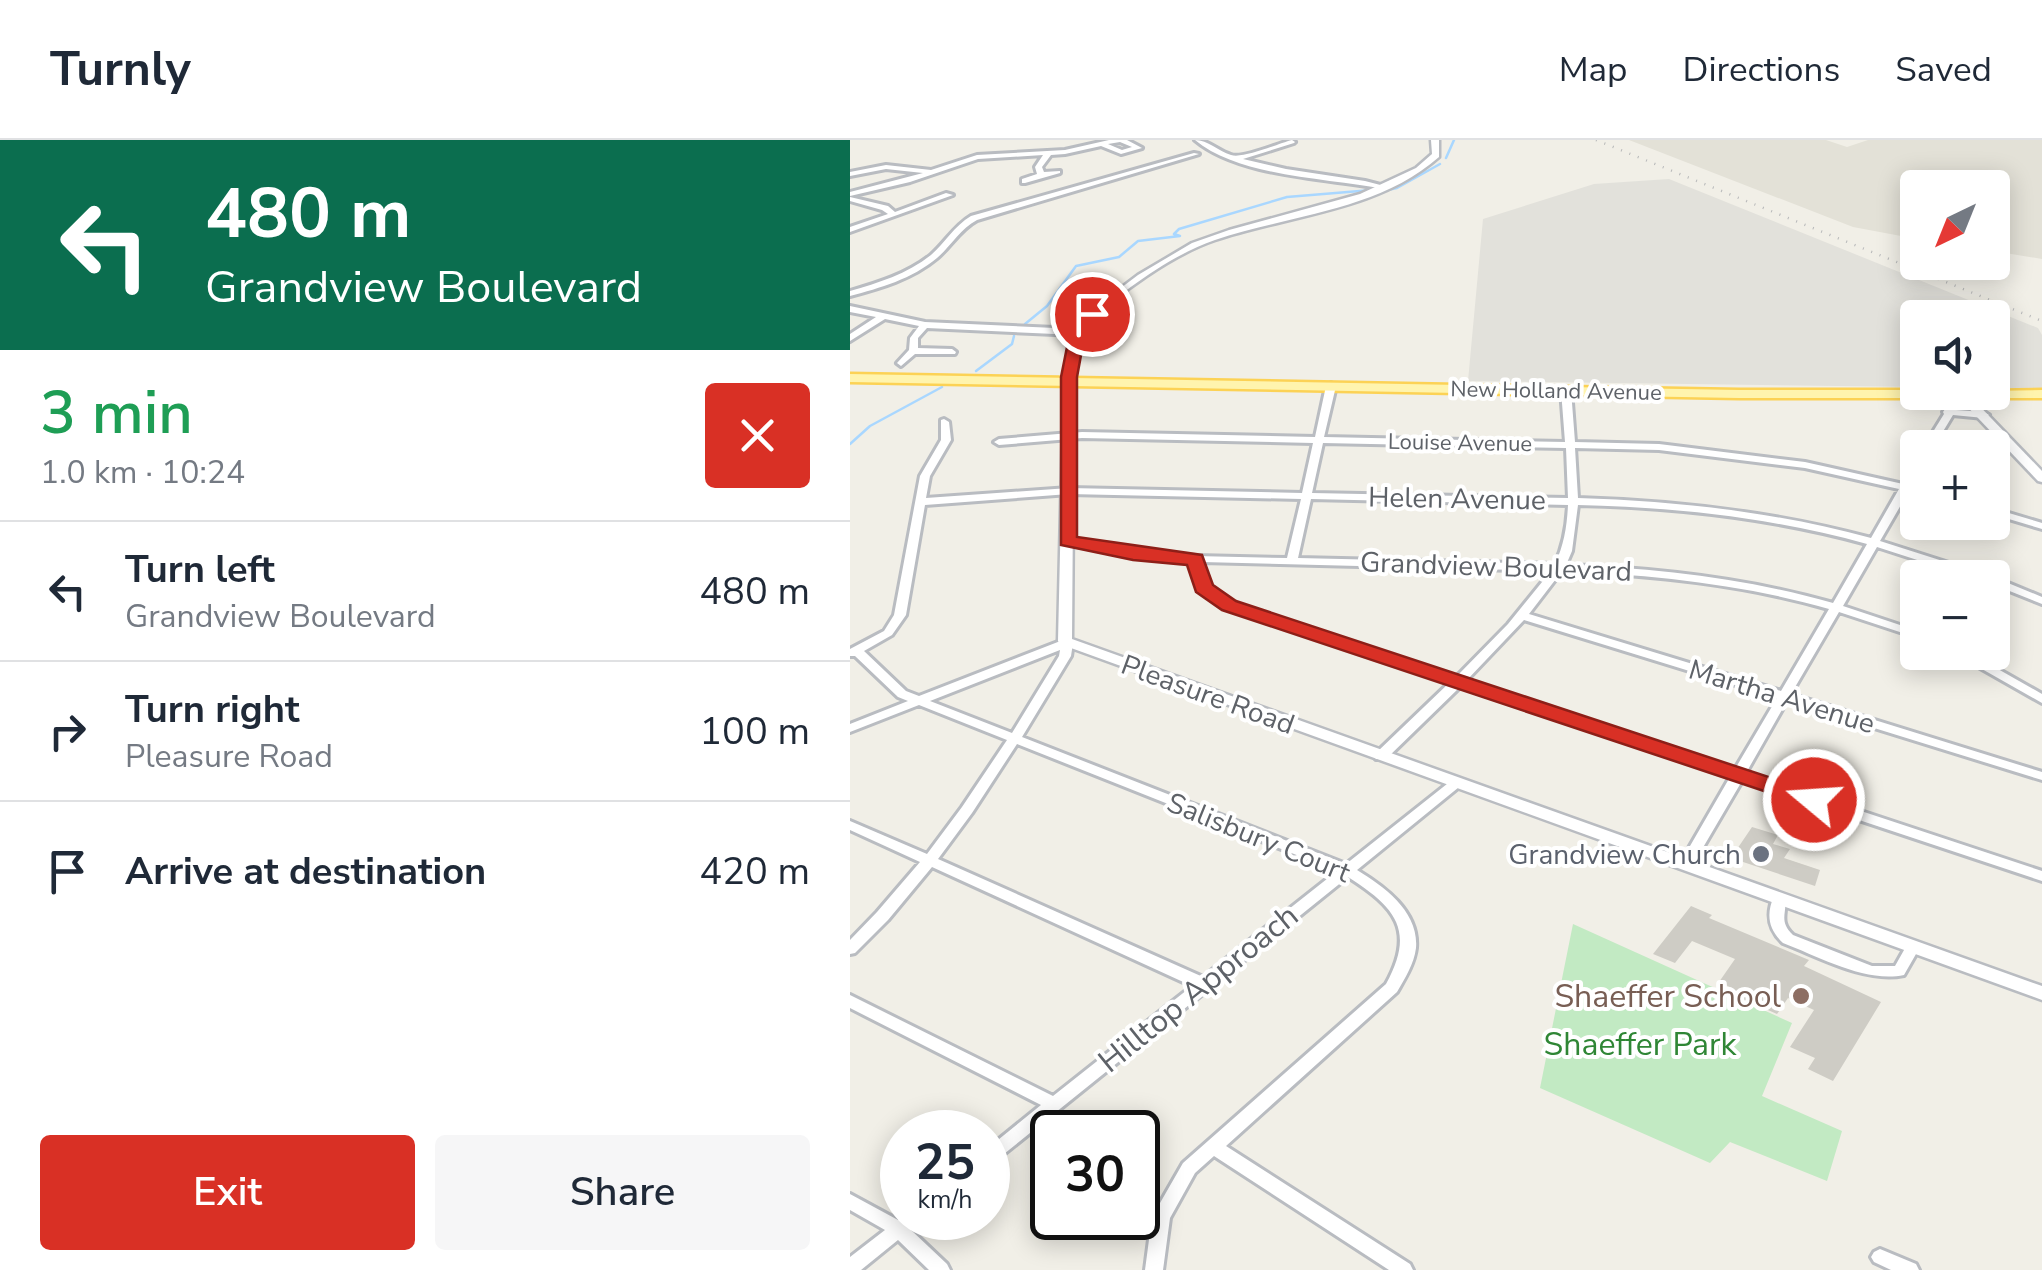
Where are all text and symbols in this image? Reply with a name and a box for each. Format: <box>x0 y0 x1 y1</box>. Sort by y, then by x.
text: Turnly <box>50 36 191 102</box>
text: Map <box>1559 46 1628 93</box>
text: Directions <box>1683 46 1840 93</box>
text: Saved <box>1895 46 1992 93</box>
text: 480 m <box>205 166 411 262</box>
north arrow <box>1900 170 2010 280</box>
map controls <box>1900 170 2010 670</box>
icon: left <box>40 180 170 310</box>
text: Grandview Boulevard <box>205 257 642 318</box>
pin <box>1050 272 1135 357</box>
icon: arrive <box>1065 287 1120 342</box>
button: sound <box>1900 300 2010 410</box>
text: 3 min <box>40 372 193 454</box>
street label: New Holland Avenue <box>1450 374 1662 408</box>
button: close <box>705 383 810 488</box>
street label: Louise Avenue <box>1388 427 1532 459</box>
button: + <box>1900 430 2010 540</box>
text: 1.0 km · 10:24 <box>40 451 245 494</box>
street label: Helen Avenue <box>1368 478 1546 520</box>
street label: Grandview Boulevard <box>1359 543 1632 591</box>
text: Turn left <box>125 544 275 595</box>
button: − <box>1900 560 2010 670</box>
icon: left <box>40 564 95 619</box>
text: 480 m <box>699 566 810 617</box>
text: Grandview Boulevard <box>125 595 436 638</box>
street label: Pleasure Road <box>1116 646 1300 744</box>
street label: Martha Avenue <box>1684 651 1879 743</box>
text: Turn right <box>125 684 300 735</box>
icon: right <box>40 704 95 759</box>
text: 100 m <box>699 706 810 757</box>
text: Pleasure Road <box>125 735 333 778</box>
position arrow <box>1762 748 1866 852</box>
street label: Salisbury Court <box>1161 784 1356 892</box>
place label: Grandview Church <box>1508 836 1741 874</box>
marker: Grandview Church <box>1750 843 1772 865</box>
icon: arrive <box>40 844 95 899</box>
text: Arrive at destination <box>125 846 486 897</box>
text: 420 m <box>699 846 810 897</box>
street label: Hilltop Approach <box>1089 894 1307 1082</box>
place label: Shaeffer School <box>1554 975 1782 1018</box>
marker: Shaeffer School <box>1790 985 1812 1007</box>
park label: Shaeffer Park <box>1544 1023 1737 1066</box>
speed limit sign: 30 <box>1030 1110 1160 1240</box>
text: 25 <box>915 1128 975 1197</box>
button: Exit <box>40 1135 415 1250</box>
button: Share <box>435 1135 810 1250</box>
text: km/h <box>917 1183 973 1217</box>

